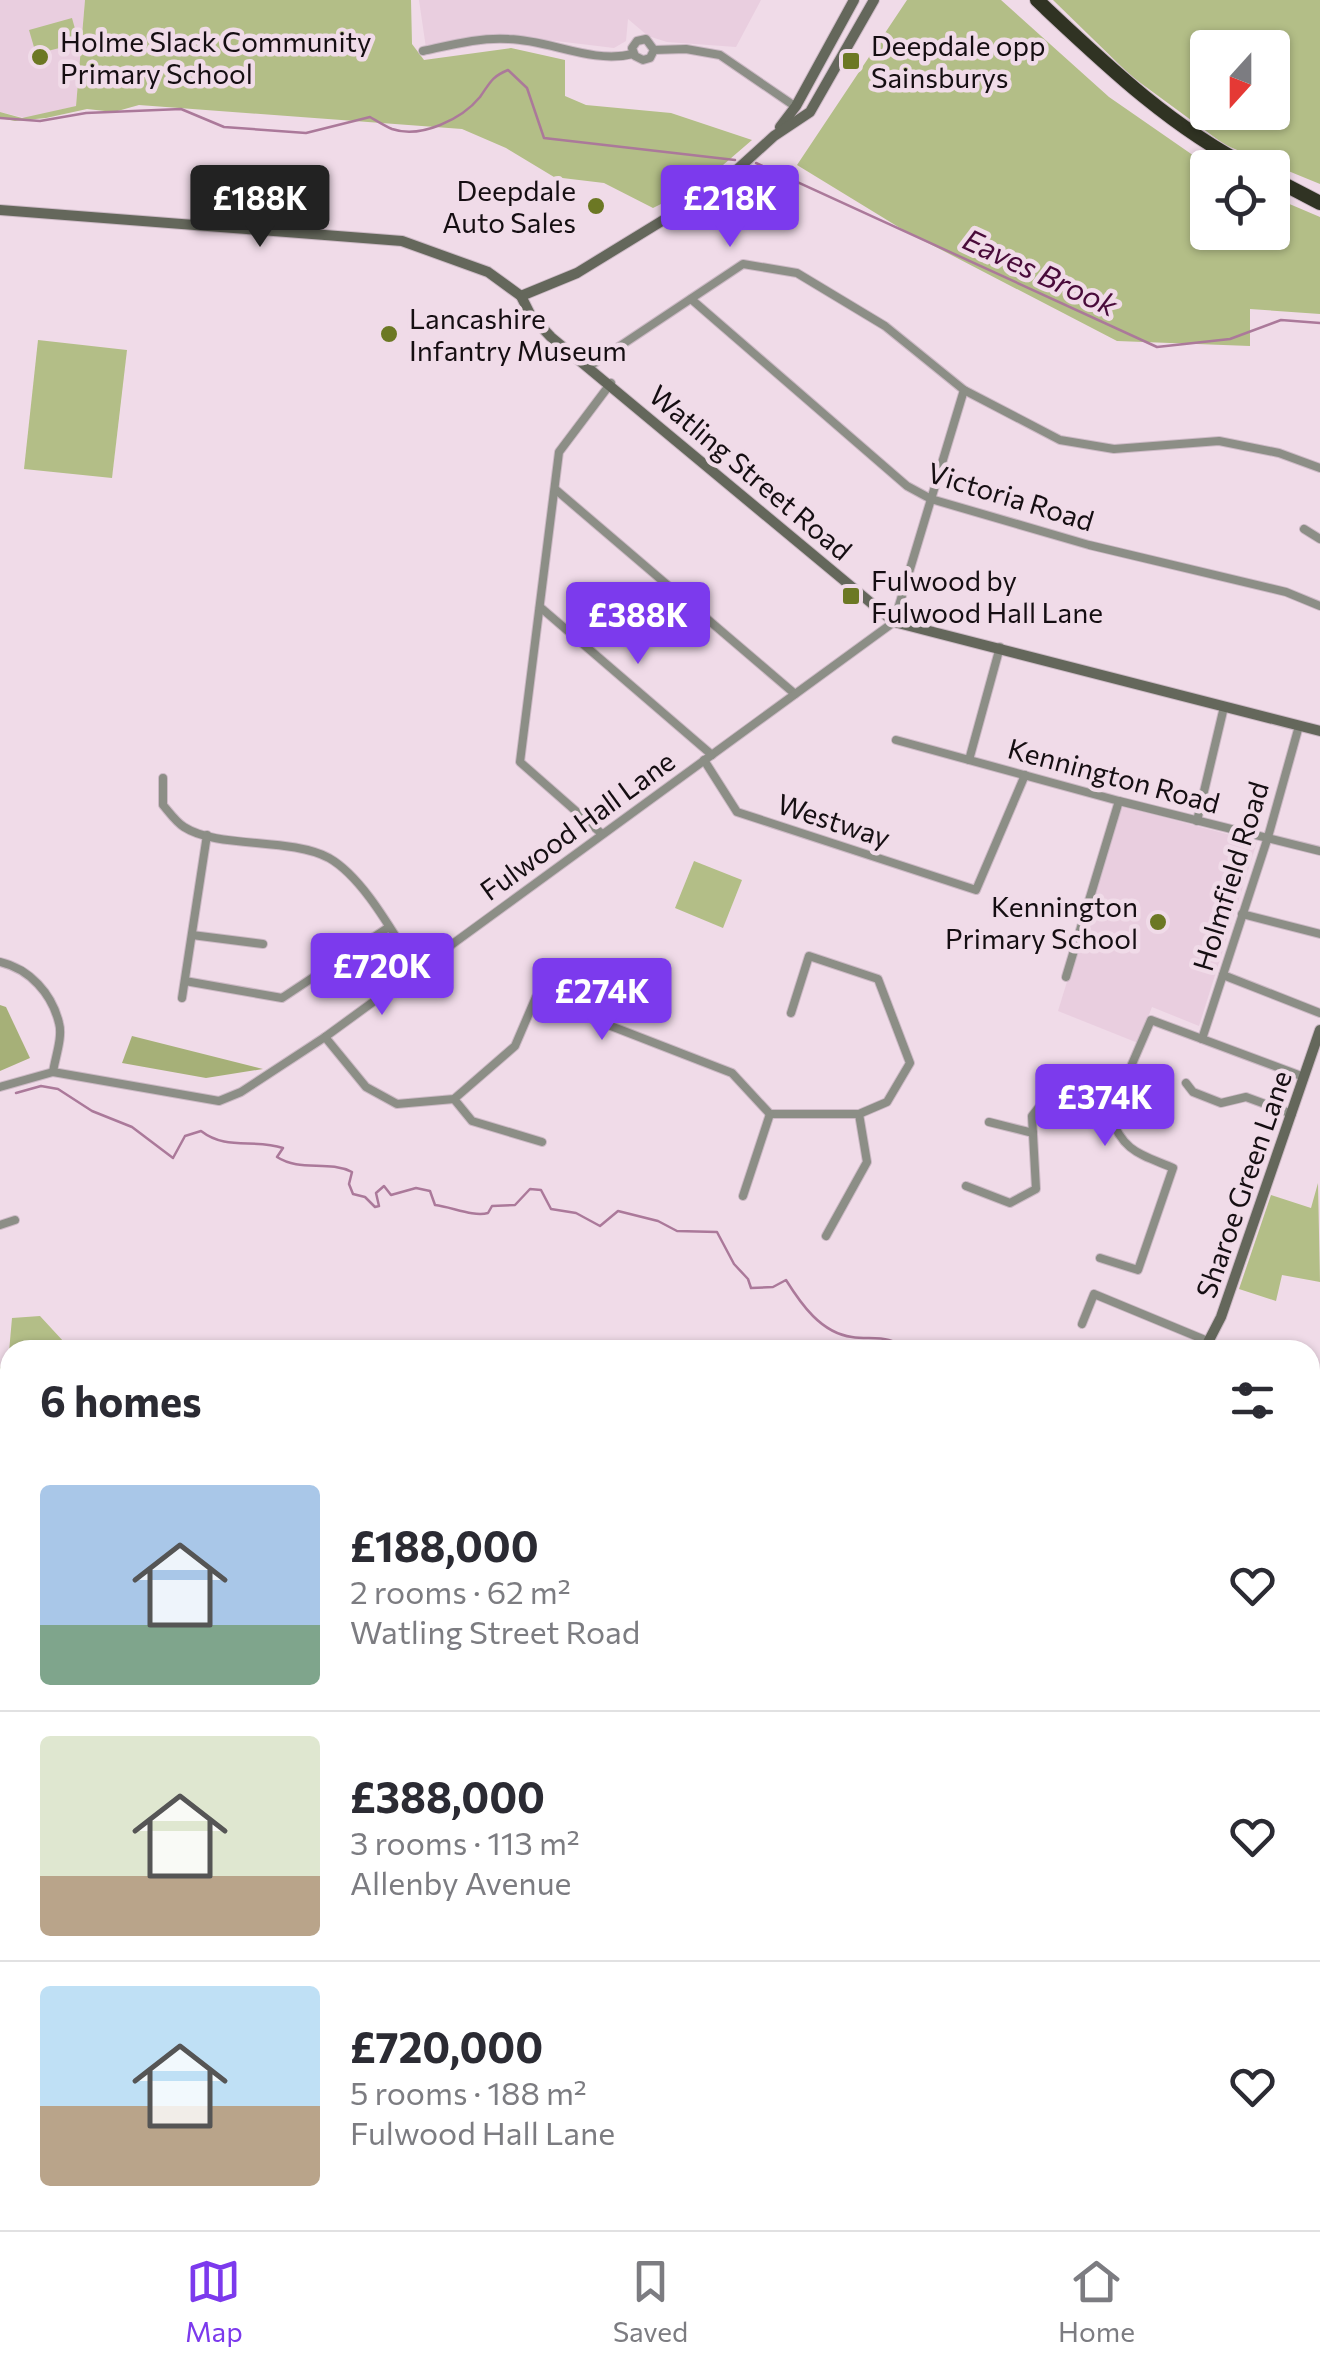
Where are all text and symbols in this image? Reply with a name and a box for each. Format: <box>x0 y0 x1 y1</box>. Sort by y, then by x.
place label: Holme Slack Community Primary School <box>60 24 372 90</box>
place label: Deepdale opp Sainsburys <box>871 28 1046 94</box>
north arrow <box>1190 30 1290 130</box>
map controls <box>1190 30 1290 250</box>
marker: Holme Slack Community Primary School <box>29 46 51 68</box>
marker: Deepdale opp Sainsburys <box>840 50 862 72</box>
button: locate <box>1190 150 1290 250</box>
pin: £188K <box>190 165 330 250</box>
pin: £218K <box>660 165 800 250</box>
place label: Deepdale Auto Sales <box>442 173 576 239</box>
text: £188K <box>212 177 308 217</box>
text: £218K <box>683 177 777 217</box>
marker: Deepdale Auto Sales <box>585 195 607 217</box>
water label: Eaves Brook <box>958 219 1125 323</box>
place label: Lancashire Infantry Museum <box>409 301 627 367</box>
marker: Lancashire Infantry Museum <box>378 323 400 345</box>
street label: Watling Street Road <box>643 377 859 567</box>
street label: Victoria Road <box>924 455 1098 537</box>
place label: Fulwood by Fulwood Hall Lane <box>871 563 1103 629</box>
pin: £388K <box>568 582 708 667</box>
marker: Fulwood by Fulwood Hall Lane <box>840 585 862 607</box>
text: £388K <box>588 594 688 634</box>
street label: Kennington Road <box>1004 730 1224 820</box>
street label: Fulwood Hall Lane <box>473 743 681 907</box>
street label: Holmfield Road <box>1185 777 1275 975</box>
street label: Westway <box>773 786 895 854</box>
place label: Kennington Primary School <box>945 889 1138 955</box>
marker: Kennington Primary School <box>1147 911 1169 933</box>
pin: £720K <box>312 933 452 1018</box>
text: £720K <box>333 945 431 985</box>
pin: £274K <box>532 958 672 1043</box>
text: £274K <box>554 970 650 1010</box>
pin: £374K <box>1035 1064 1175 1149</box>
street label: Sharoe Green Lane <box>1188 1066 1298 1302</box>
text: £374K <box>1057 1076 1153 1116</box>
icon: filters <box>1225 1373 1280 1428</box>
text: 6 homes <box>40 1374 202 1426</box>
text: £188,000 <box>350 1519 539 1571</box>
icon: home <box>120 1525 240 1645</box>
icon: heart <box>1225 1558 1280 1613</box>
text: 2 rooms · 62 m² <box>350 1571 571 1611</box>
text: Watling Street Road <box>350 1611 640 1651</box>
text: £388,000 <box>350 1770 545 1822</box>
icon: home <box>120 1776 240 1896</box>
icon: heart <box>1225 1809 1280 1864</box>
text: 3 rooms · 113 m² <box>350 1822 580 1862</box>
text: Allenby Avenue <box>350 1862 571 1902</box>
text: £720,000 <box>350 2020 543 2072</box>
icon: home <box>120 2026 240 2146</box>
icon: heart <box>1225 2059 1280 2114</box>
text: 5 rooms · 188 m² <box>350 2072 587 2112</box>
text: Fulwood Hall Lane <box>350 2112 615 2152</box>
tab: Map <box>185 2254 243 2348</box>
tab: Saved <box>613 2254 688 2348</box>
tab: Home <box>1058 2254 1135 2348</box>

